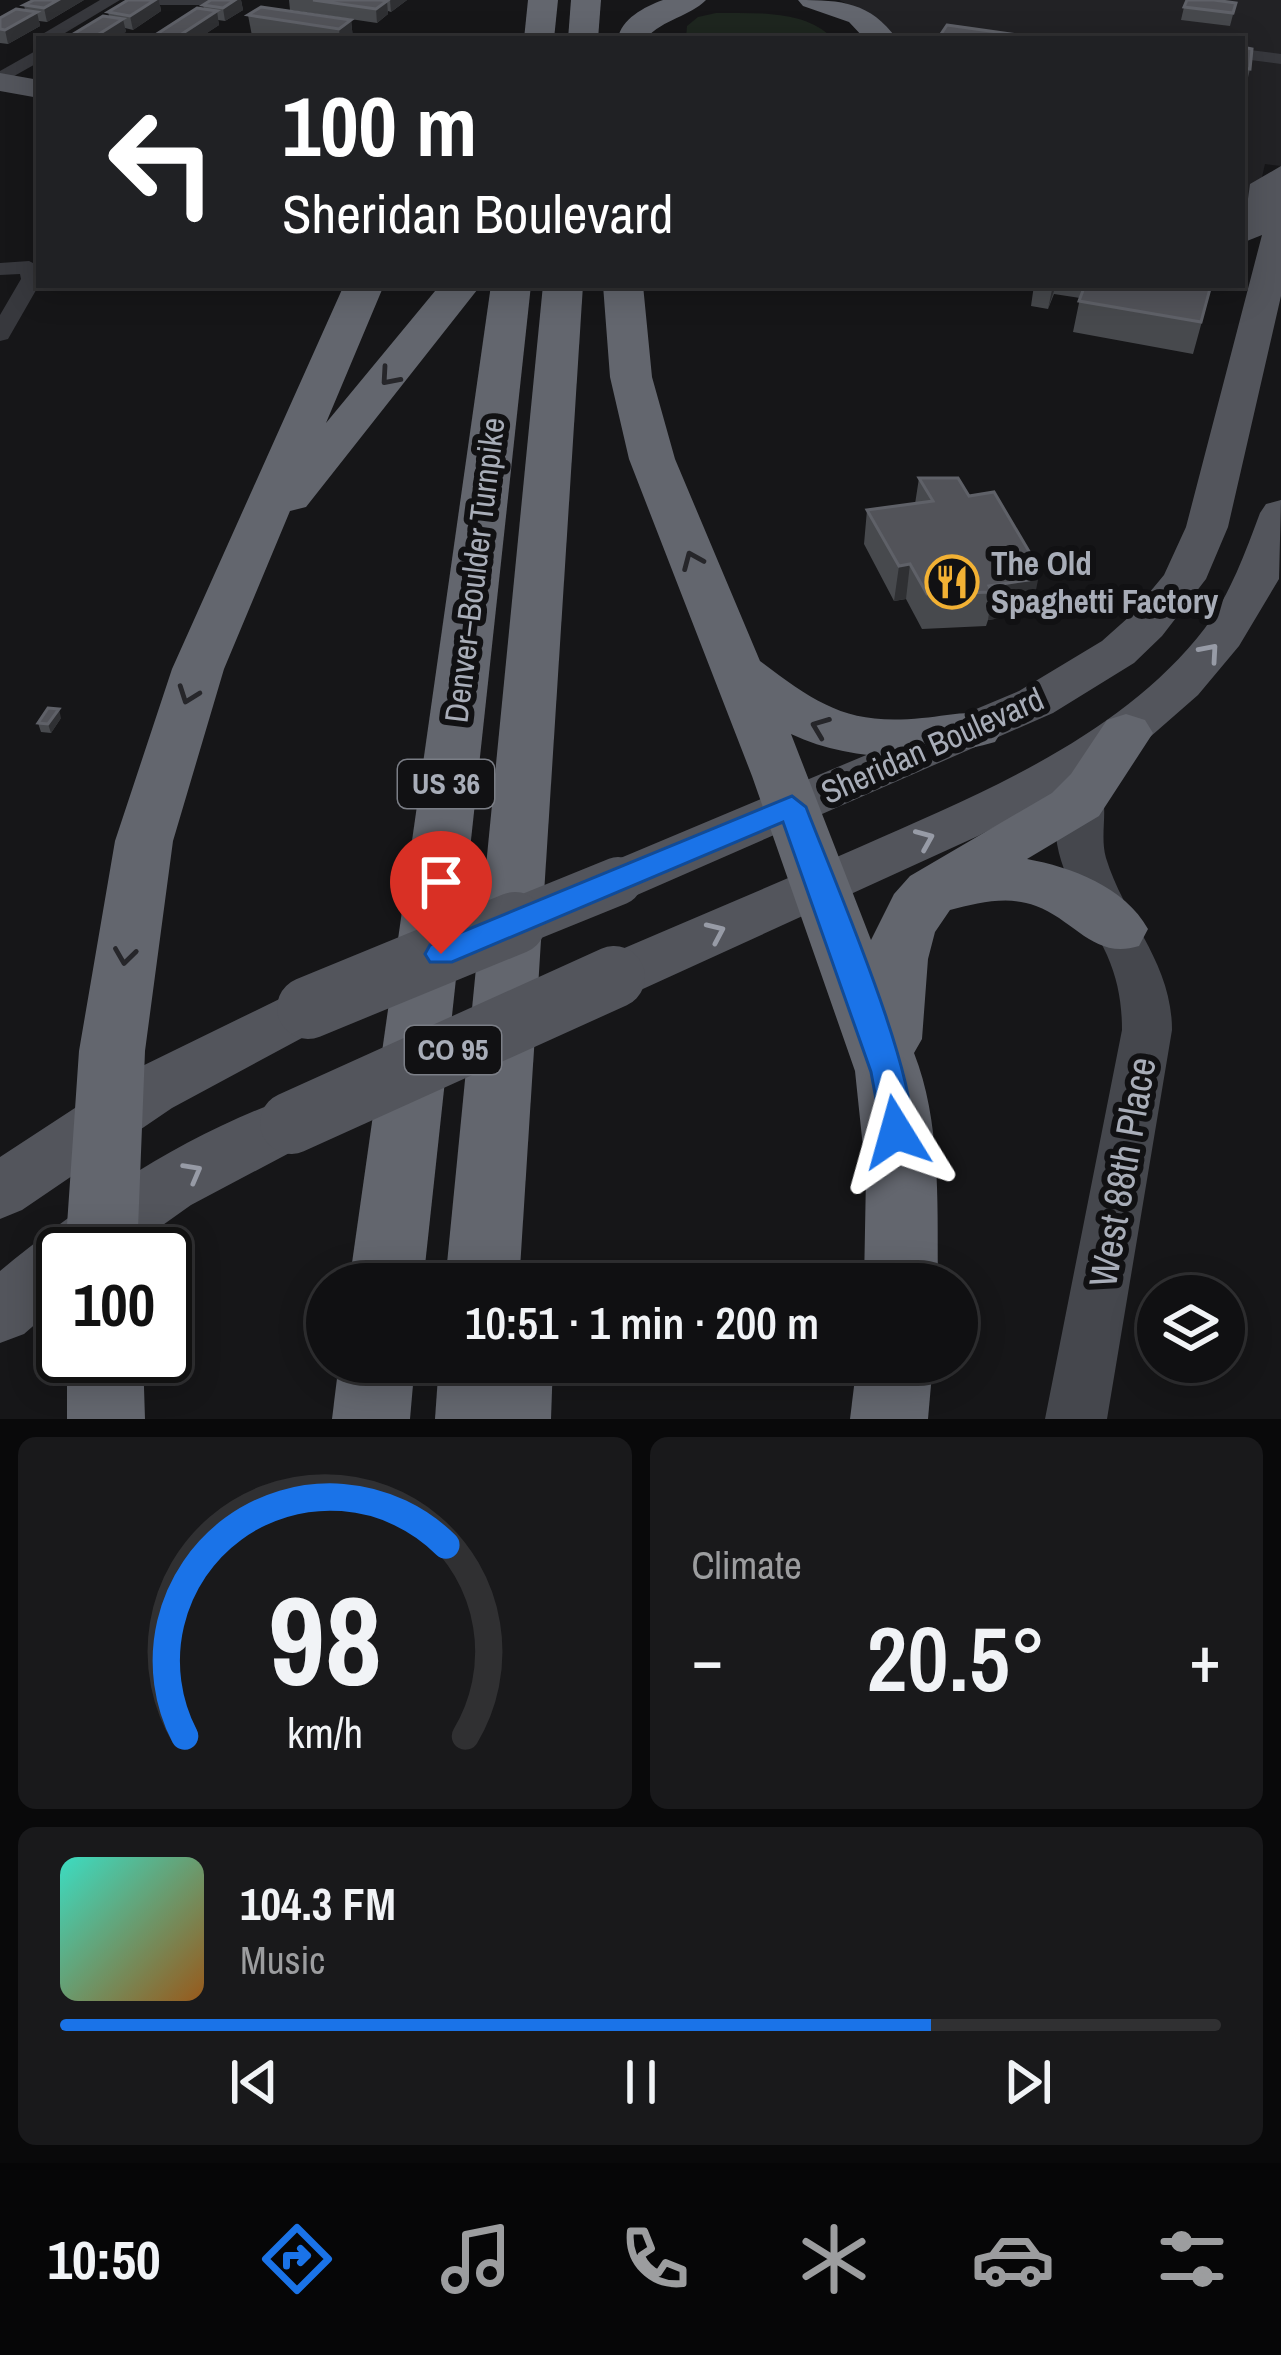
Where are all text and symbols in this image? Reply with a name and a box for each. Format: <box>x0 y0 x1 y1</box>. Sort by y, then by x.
text: 100 m <box>282 69 477 182</box>
icon: left <box>84 84 240 240</box>
text: Sheridan Boulevard <box>282 177 673 250</box>
one-way arrow <box>382 363 403 385</box>
street label: Denver–Boulder Turnpike <box>433 415 515 725</box>
place label: The Old Spaghetti Factory <box>991 541 1218 623</box>
one-way arrow <box>682 551 706 572</box>
restaurant icon: The Old Spaghetti Factory <box>924 554 980 610</box>
one-way arrow <box>1196 644 1217 666</box>
street label: Sheridan Boulevard <box>814 676 1050 814</box>
one-way arrow <box>178 683 202 704</box>
one-way arrow <box>810 717 831 741</box>
road number: US 36 <box>398 760 494 808</box>
one-way arrow <box>912 830 934 854</box>
pin <box>390 831 492 954</box>
icon: arrive <box>408 849 474 915</box>
one-way arrow <box>704 923 725 947</box>
one-way arrow <box>113 946 139 966</box>
road number: CO 95 <box>405 1026 501 1074</box>
street label: West 88th Place <box>1076 1053 1168 1291</box>
position arrow <box>833 1069 959 1195</box>
one-way arrow <box>181 1163 202 1186</box>
speed limit sign: 100 <box>36 1227 192 1383</box>
map controls <box>1137 1275 1245 1383</box>
button: layers <box>1137 1275 1245 1383</box>
text: 10:51 · 1 min · 200 m <box>465 1292 819 1353</box>
text: Climate <box>692 1539 802 1591</box>
text: 98 <box>268 1556 382 1724</box>
text: 20.5° <box>866 1598 1046 1719</box>
text: − <box>692 1614 723 1703</box>
text: + <box>1189 1614 1221 1703</box>
text: km/h <box>287 1704 363 1761</box>
text: 104.3 FM <box>240 1873 396 1934</box>
text: Music <box>240 1934 325 1986</box>
icon: previous <box>221 2049 287 2115</box>
icon: pause <box>608 2049 674 2115</box>
icon: next <box>995 2049 1061 2115</box>
icon: directions <box>255 2217 339 2301</box>
icon: music <box>434 2217 518 2301</box>
icon: phone <box>613 2217 697 2301</box>
icon: climate <box>792 2217 876 2301</box>
icon: car <box>971 2217 1055 2301</box>
icon: filters <box>1150 2217 1234 2301</box>
text: 10:50 <box>47 2223 161 2296</box>

